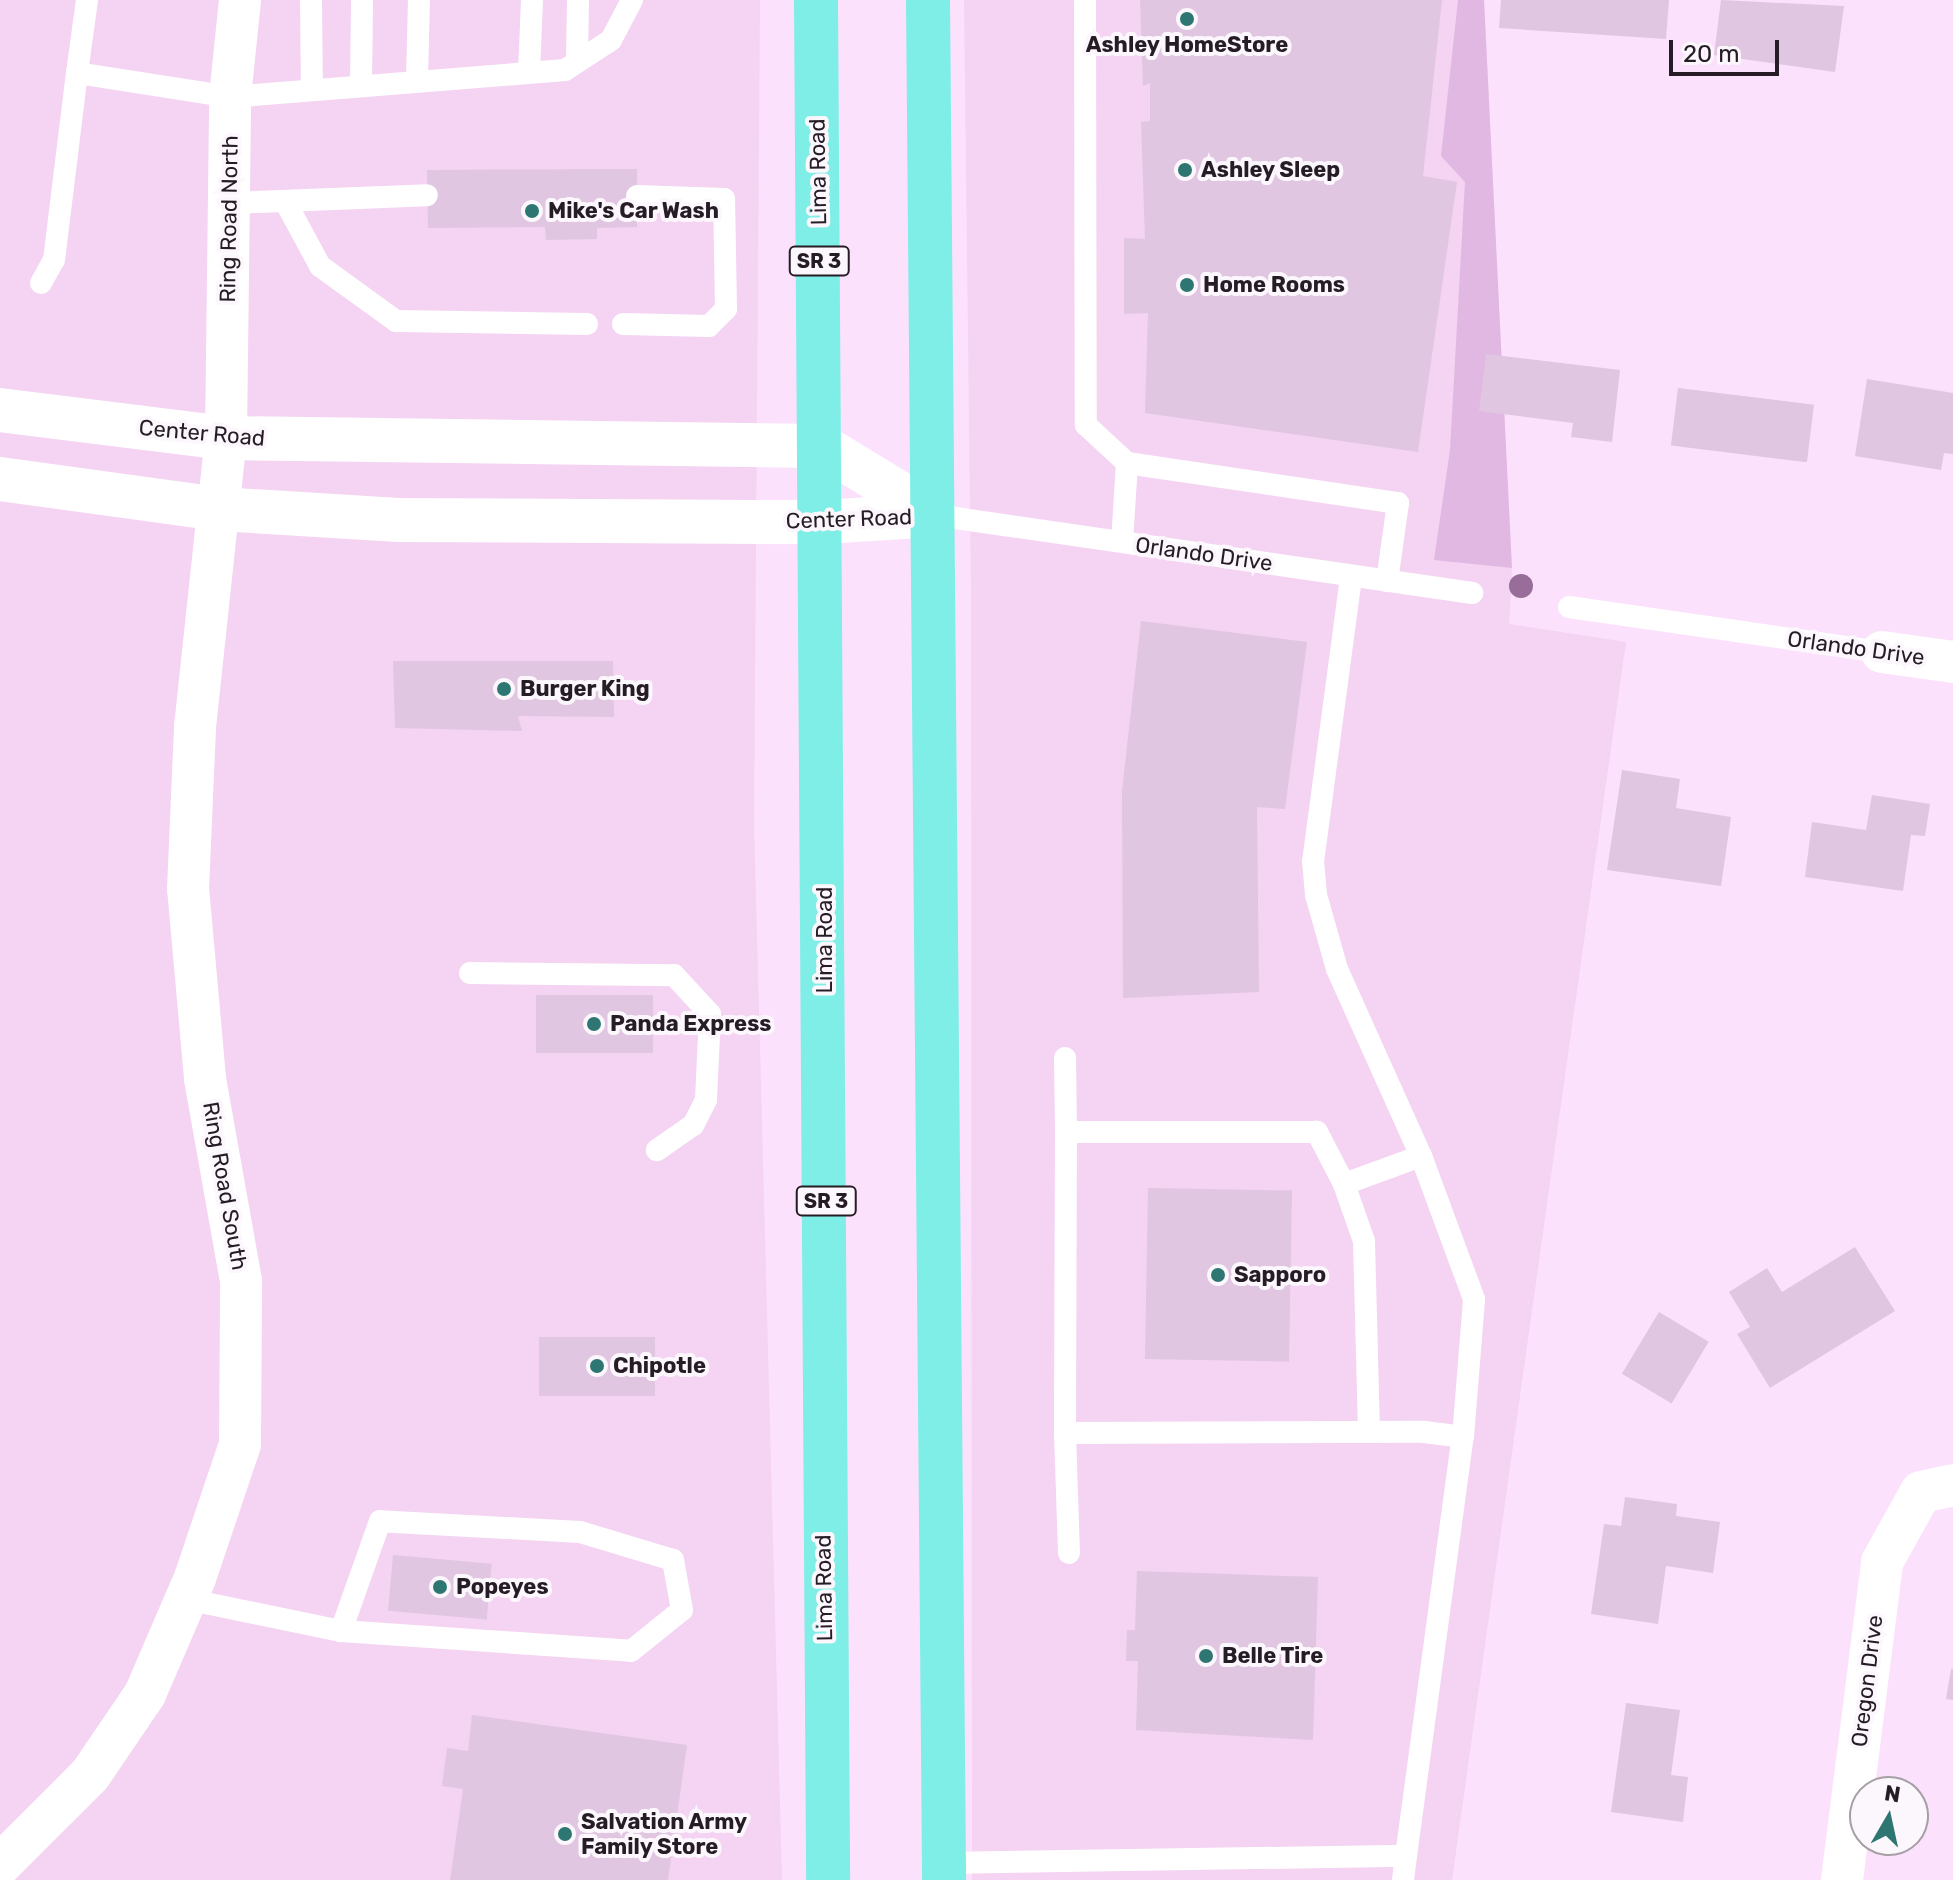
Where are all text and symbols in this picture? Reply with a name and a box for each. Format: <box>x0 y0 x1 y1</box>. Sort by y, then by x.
marker: Ashley HomeStore <box>1178 10 1196 28</box>
scale bar <box>1673 24 1783 74</box>
place label: Ashley HomeStore <box>1085 32 1289 58</box>
text: 20 m <box>1683 40 1740 68</box>
street label: Lima Road <box>804 118 832 226</box>
street label: Ring Road North <box>214 135 244 303</box>
place label: Ashley Sleep <box>1201 157 1341 183</box>
marker: Ashley Sleep <box>1176 161 1194 179</box>
place label: Mike's Car Wash <box>548 198 720 224</box>
marker: Mike's Car Wash <box>523 202 541 220</box>
road number: SR 3 <box>787 245 851 277</box>
place label: Home Rooms <box>1203 272 1345 298</box>
marker: Home Rooms <box>1178 276 1196 294</box>
street label: Center Road <box>138 414 266 452</box>
street label: Center Road <box>785 504 913 534</box>
street label: Orlando Drive <box>1134 531 1274 577</box>
street label: Orlando Drive <box>1786 625 1926 671</box>
place label: Burger King <box>520 676 650 702</box>
marker: Burger King <box>495 680 513 698</box>
street label: Lima Road <box>812 887 838 993</box>
place label: Panda Express <box>610 1011 771 1037</box>
marker: Panda Express <box>585 1015 603 1033</box>
street label: Ring Road South <box>197 1100 253 1272</box>
road number: SR 3 <box>794 1185 858 1217</box>
place label: Sapporo <box>1234 1262 1326 1288</box>
marker: Sapporo <box>1209 1266 1227 1284</box>
place label: Chipotle <box>613 1353 706 1379</box>
marker: Chipotle <box>588 1357 606 1375</box>
street label: Lima Road <box>810 1534 838 1642</box>
place label: Popeyes <box>456 1574 549 1600</box>
marker: Popeyes <box>431 1578 449 1596</box>
street label: Oregon Drive <box>1846 1613 1888 1749</box>
place label: Belle Tire <box>1222 1643 1324 1669</box>
marker: Belle Tire <box>1197 1647 1215 1665</box>
north arrow <box>1849 1776 1929 1856</box>
text: N <box>1883 1779 1902 1808</box>
place label: Salvation Army Family Store <box>581 1808 748 1860</box>
marker: Salvation Army Family Store <box>556 1825 574 1843</box>

